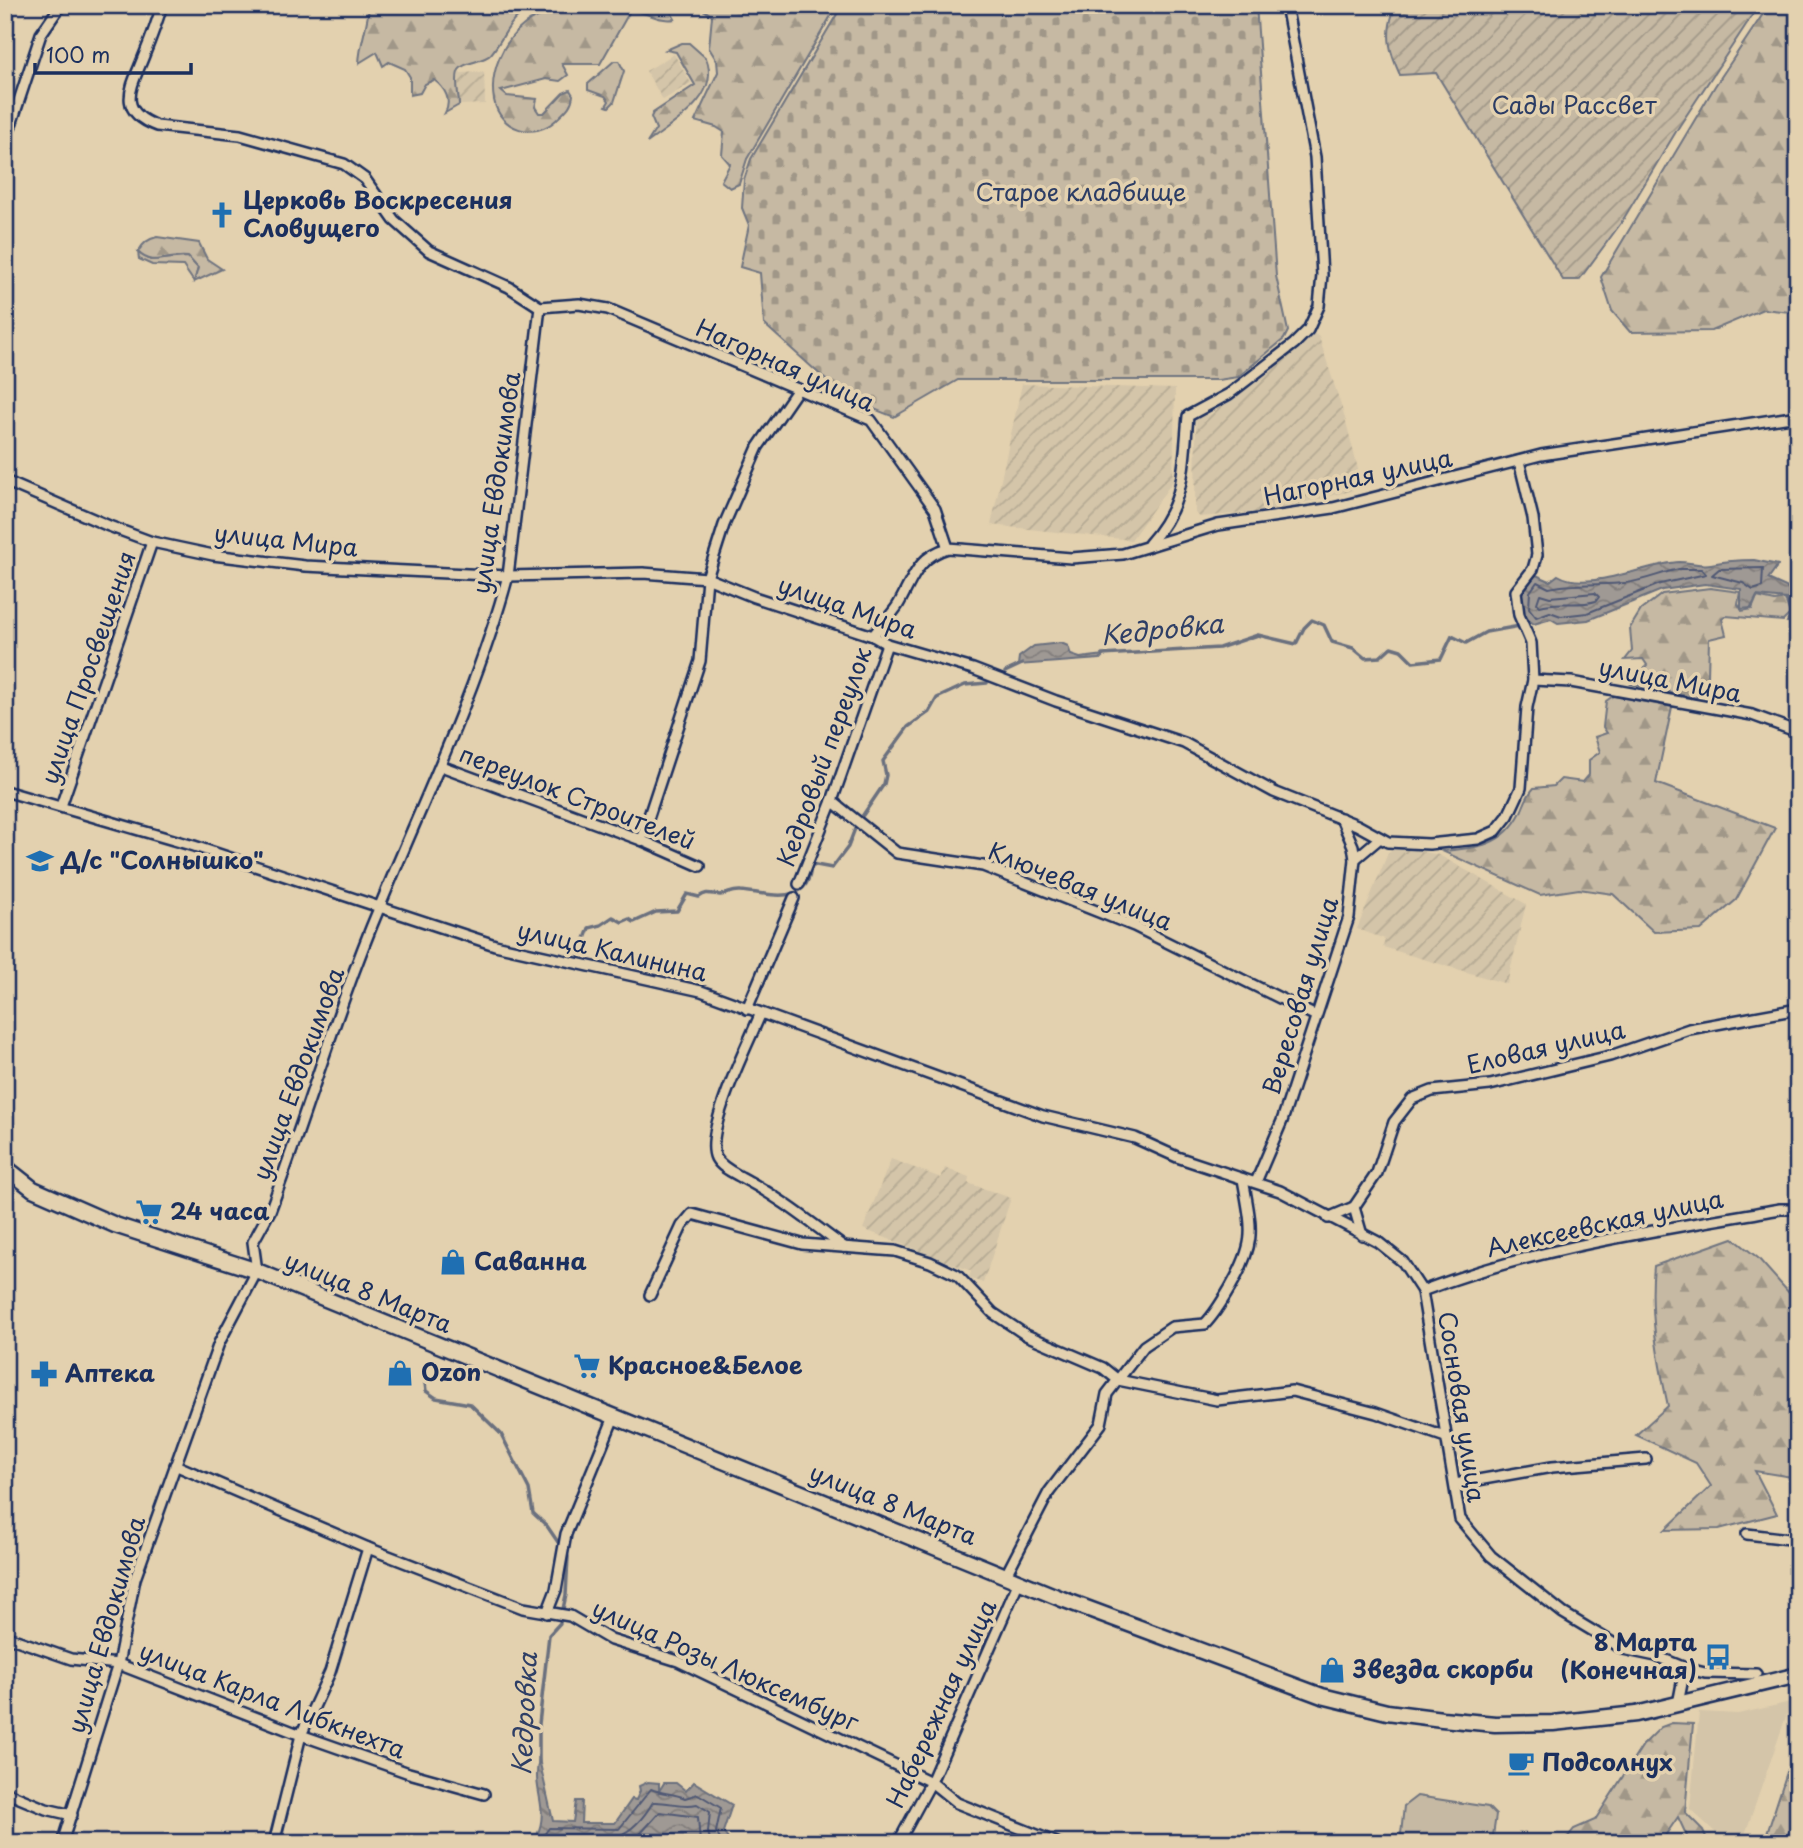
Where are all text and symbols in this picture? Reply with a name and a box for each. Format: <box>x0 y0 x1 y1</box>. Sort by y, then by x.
scale bar <box>35 32 191 76</box>
text: 100 m <box>46 38 110 70</box>
park label: Сады Рассвет <box>1491 86 1657 122</box>
park label: Старое кладбище <box>976 173 1186 209</box>
place label: Церковь Воскресения Словущего <box>243 181 513 245</box>
church icon: Церковь Воскресения Словущего <box>207 200 237 230</box>
street label: Нагорная улица <box>691 309 881 420</box>
street label: улица Евдокимова <box>462 369 528 596</box>
street label: Нагорная улица <box>1260 438 1455 514</box>
street label: улица Мира <box>212 514 360 564</box>
street label: улица Просвещения <box>30 546 144 789</box>
street label: улица Мира <box>773 566 922 647</box>
water label: Кедровка <box>1099 603 1226 654</box>
street label: Кедровый переулок <box>767 640 880 871</box>
street label: улица Мира <box>1596 648 1745 710</box>
street label: переулок Строителей <box>454 734 701 858</box>
street label: Ключевая улица <box>983 832 1178 938</box>
place label: Д/с "Солнышко" <box>60 841 264 877</box>
school or university icon: Д/с "Солнышко" <box>25 846 55 876</box>
street label: Вересовая улица <box>1252 892 1346 1099</box>
street label: улица Калинина <box>514 911 711 989</box>
street label: улица Евдокимова <box>242 962 352 1185</box>
street label: Еловая улица <box>1463 1010 1628 1082</box>
street label: Алексеевская улица <box>1483 1179 1726 1265</box>
place label: 24 часа <box>170 1192 270 1228</box>
supermarket icon: 24 часа <box>134 1197 164 1227</box>
street label: улица 8 Марта <box>280 1241 458 1341</box>
place label: Саванна <box>474 1242 587 1278</box>
shop icon: Саванна <box>438 1247 468 1277</box>
street label: Сосновая улица <box>1430 1309 1496 1505</box>
place label: Красное&Белое <box>608 1346 803 1382</box>
supermarket icon: Красное&Белое <box>572 1351 602 1381</box>
place label: Ozon <box>421 1353 481 1389</box>
place label: Аптека <box>65 1354 156 1390</box>
shop icon: Ozon <box>385 1358 415 1388</box>
pharmacy icon: Аптека <box>29 1359 59 1389</box>
street label: улица 8 Марта <box>805 1453 983 1553</box>
street label: улица Евдокимова <box>57 1512 153 1737</box>
street label: улица Розы Люксембург <box>587 1589 865 1739</box>
street label: Набережная улица <box>876 1593 1004 1813</box>
place label: 8 Марта (Конечная) <box>1560 1623 1698 1687</box>
street label: улица Карла Либкнехта <box>134 1632 411 1767</box>
bus stop icon: 8 Марта (Конечная) <box>1703 1642 1733 1672</box>
place label: Звезда скорби <box>1352 1650 1534 1686</box>
water label: Кедровка <box>501 1651 546 1776</box>
shop icon: Звезда скорби <box>1317 1655 1347 1685</box>
place label: Подсолнух <box>1542 1743 1673 1779</box>
cafe icon: Подсолнух <box>1506 1748 1536 1778</box>

